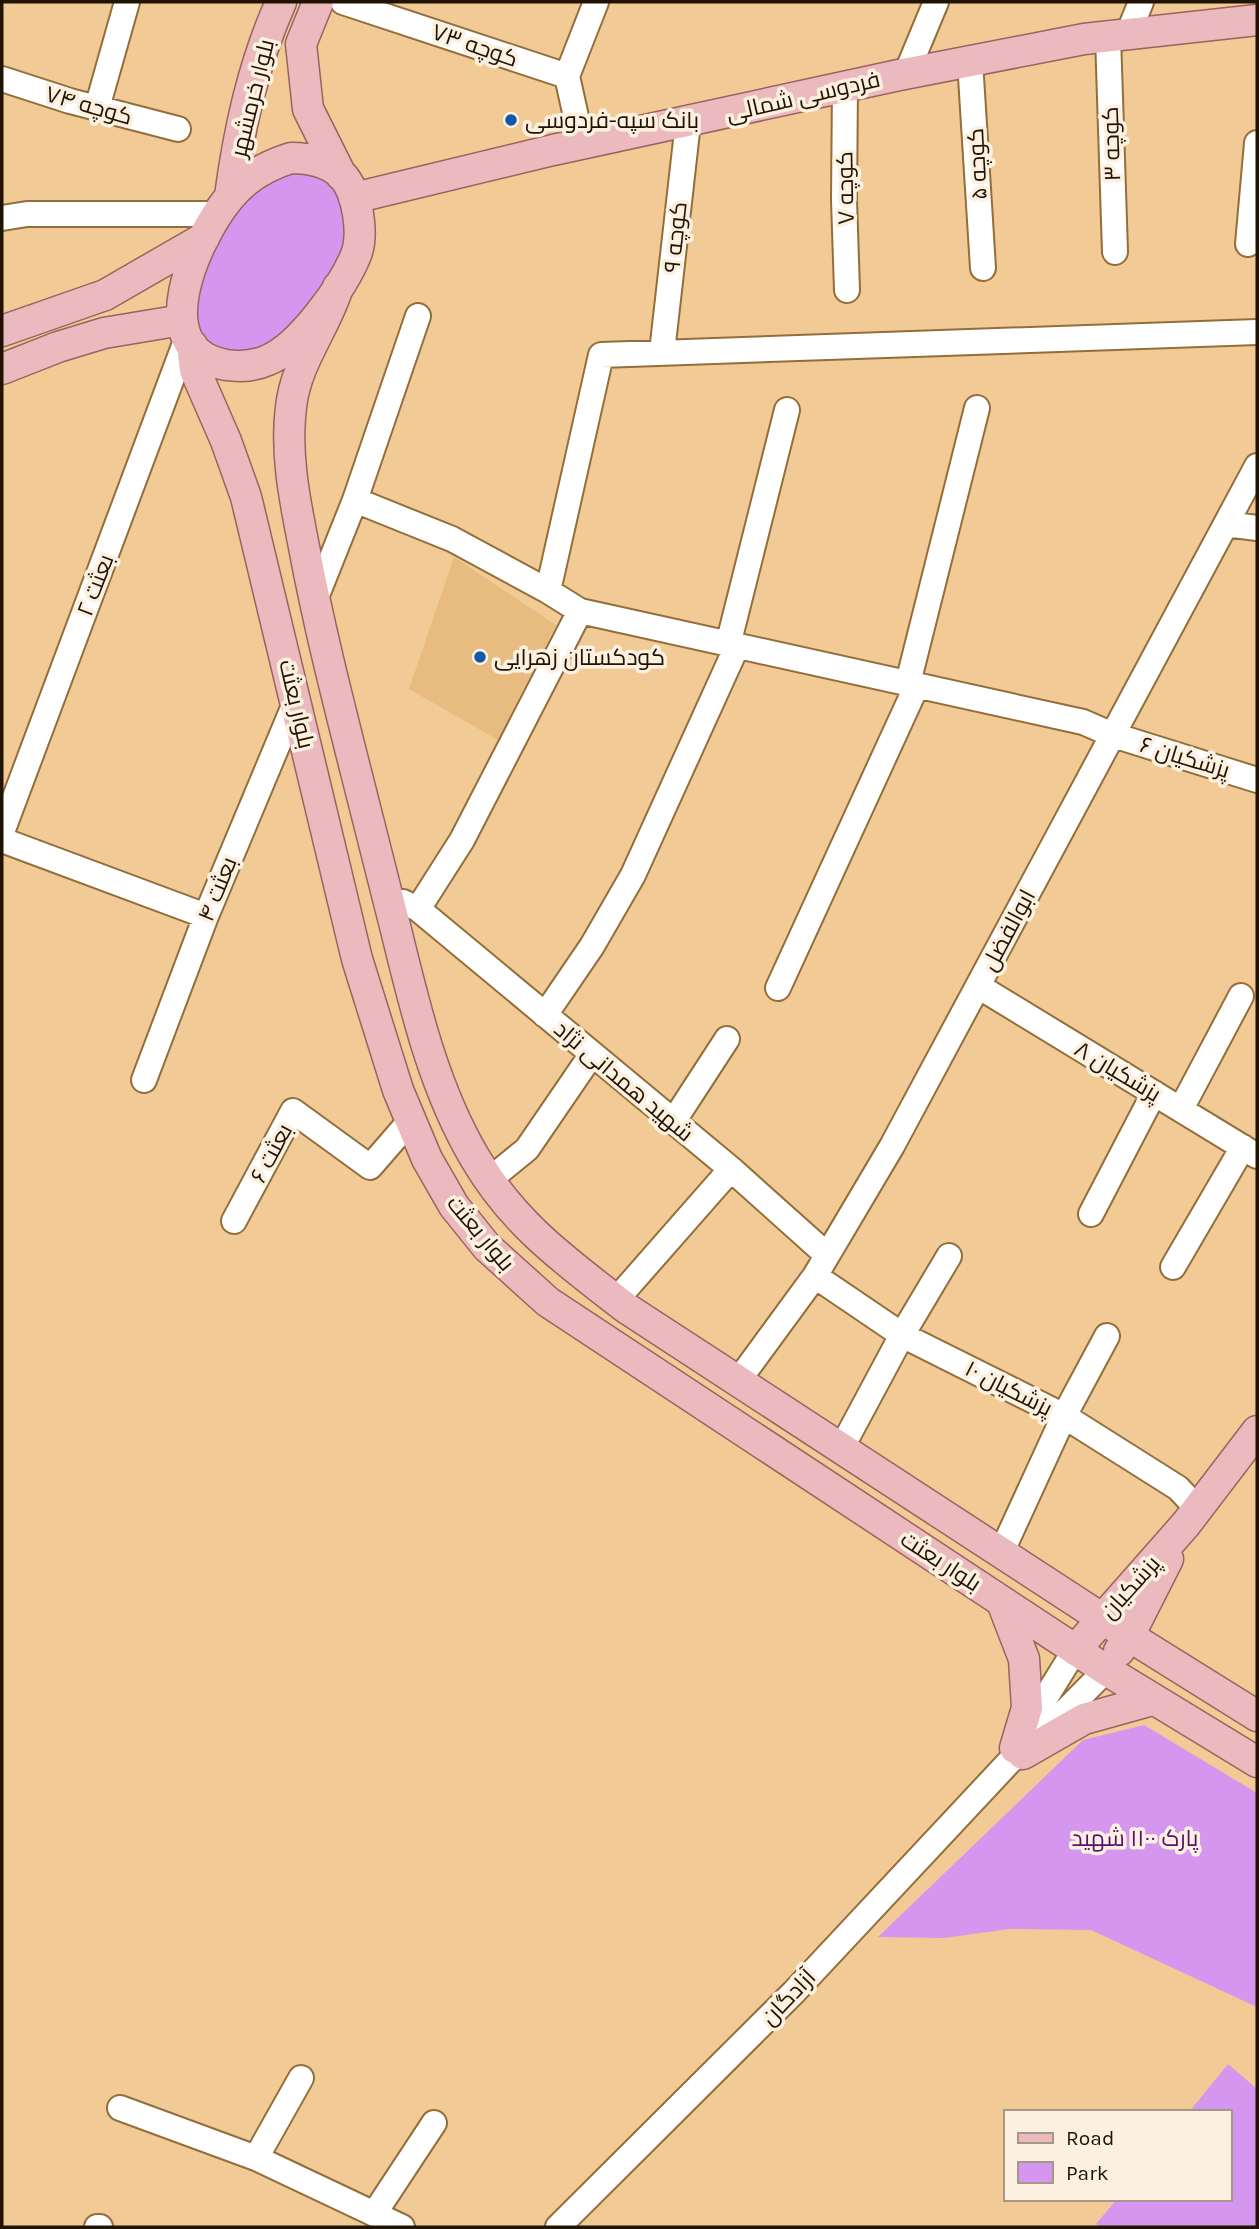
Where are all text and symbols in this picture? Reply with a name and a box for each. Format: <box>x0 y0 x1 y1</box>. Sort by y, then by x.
street label: کوچه ۷۳ <box>428 18 521 74</box>
street label: بلوار خرمشهر <box>224 36 280 162</box>
street label: فردوسی شمالی <box>723 66 883 127</box>
street label: کوچه ۷۴ <box>42 80 135 132</box>
street label: کوچه ۳ <box>1097 106 1127 182</box>
place label: بانک سپه-فردوسی <box>525 107 699 134</box>
marker: بانک سپه-فردوسی <box>503 112 519 128</box>
street label: کوچه ۵ <box>962 127 994 201</box>
street label: کوچه ۷ <box>831 151 861 225</box>
street label: کوچه ۹ <box>658 200 694 274</box>
street label: بعثت ۲ <box>71 551 120 620</box>
place label: کودکستان زهرایی <box>494 644 665 671</box>
marker: کودکستان زهرایی <box>472 649 488 665</box>
street label: بلوار بعثت <box>273 657 320 751</box>
street label: پزشکیان ۶ <box>1136 731 1233 785</box>
street label: بعثت ۴ <box>192 853 243 925</box>
street label: ابوالفضل <box>976 885 1041 976</box>
street label: شهید همدانی نژاد <box>549 1015 699 1147</box>
street label: پزشکیان ۸ <box>1069 1035 1166 1109</box>
street label: بعثت ۶ <box>245 1119 298 1187</box>
street label: بلوار بعثت <box>441 1190 520 1277</box>
street label: پزشکیان ۱۰ <box>960 1355 1057 1423</box>
street label: بلوار بعثت <box>895 1525 986 1597</box>
street label: پزشکیان <box>1095 1550 1167 1625</box>
park label: پارک ۱۱۰۰ شهید <box>1072 1825 1198 1853</box>
street label: آزادگان <box>755 1964 821 2031</box>
legend <box>1004 2110 1231 2201</box>
text: Road <box>1066 2126 1114 2150</box>
text: Park <box>1066 2161 1109 2185</box>

